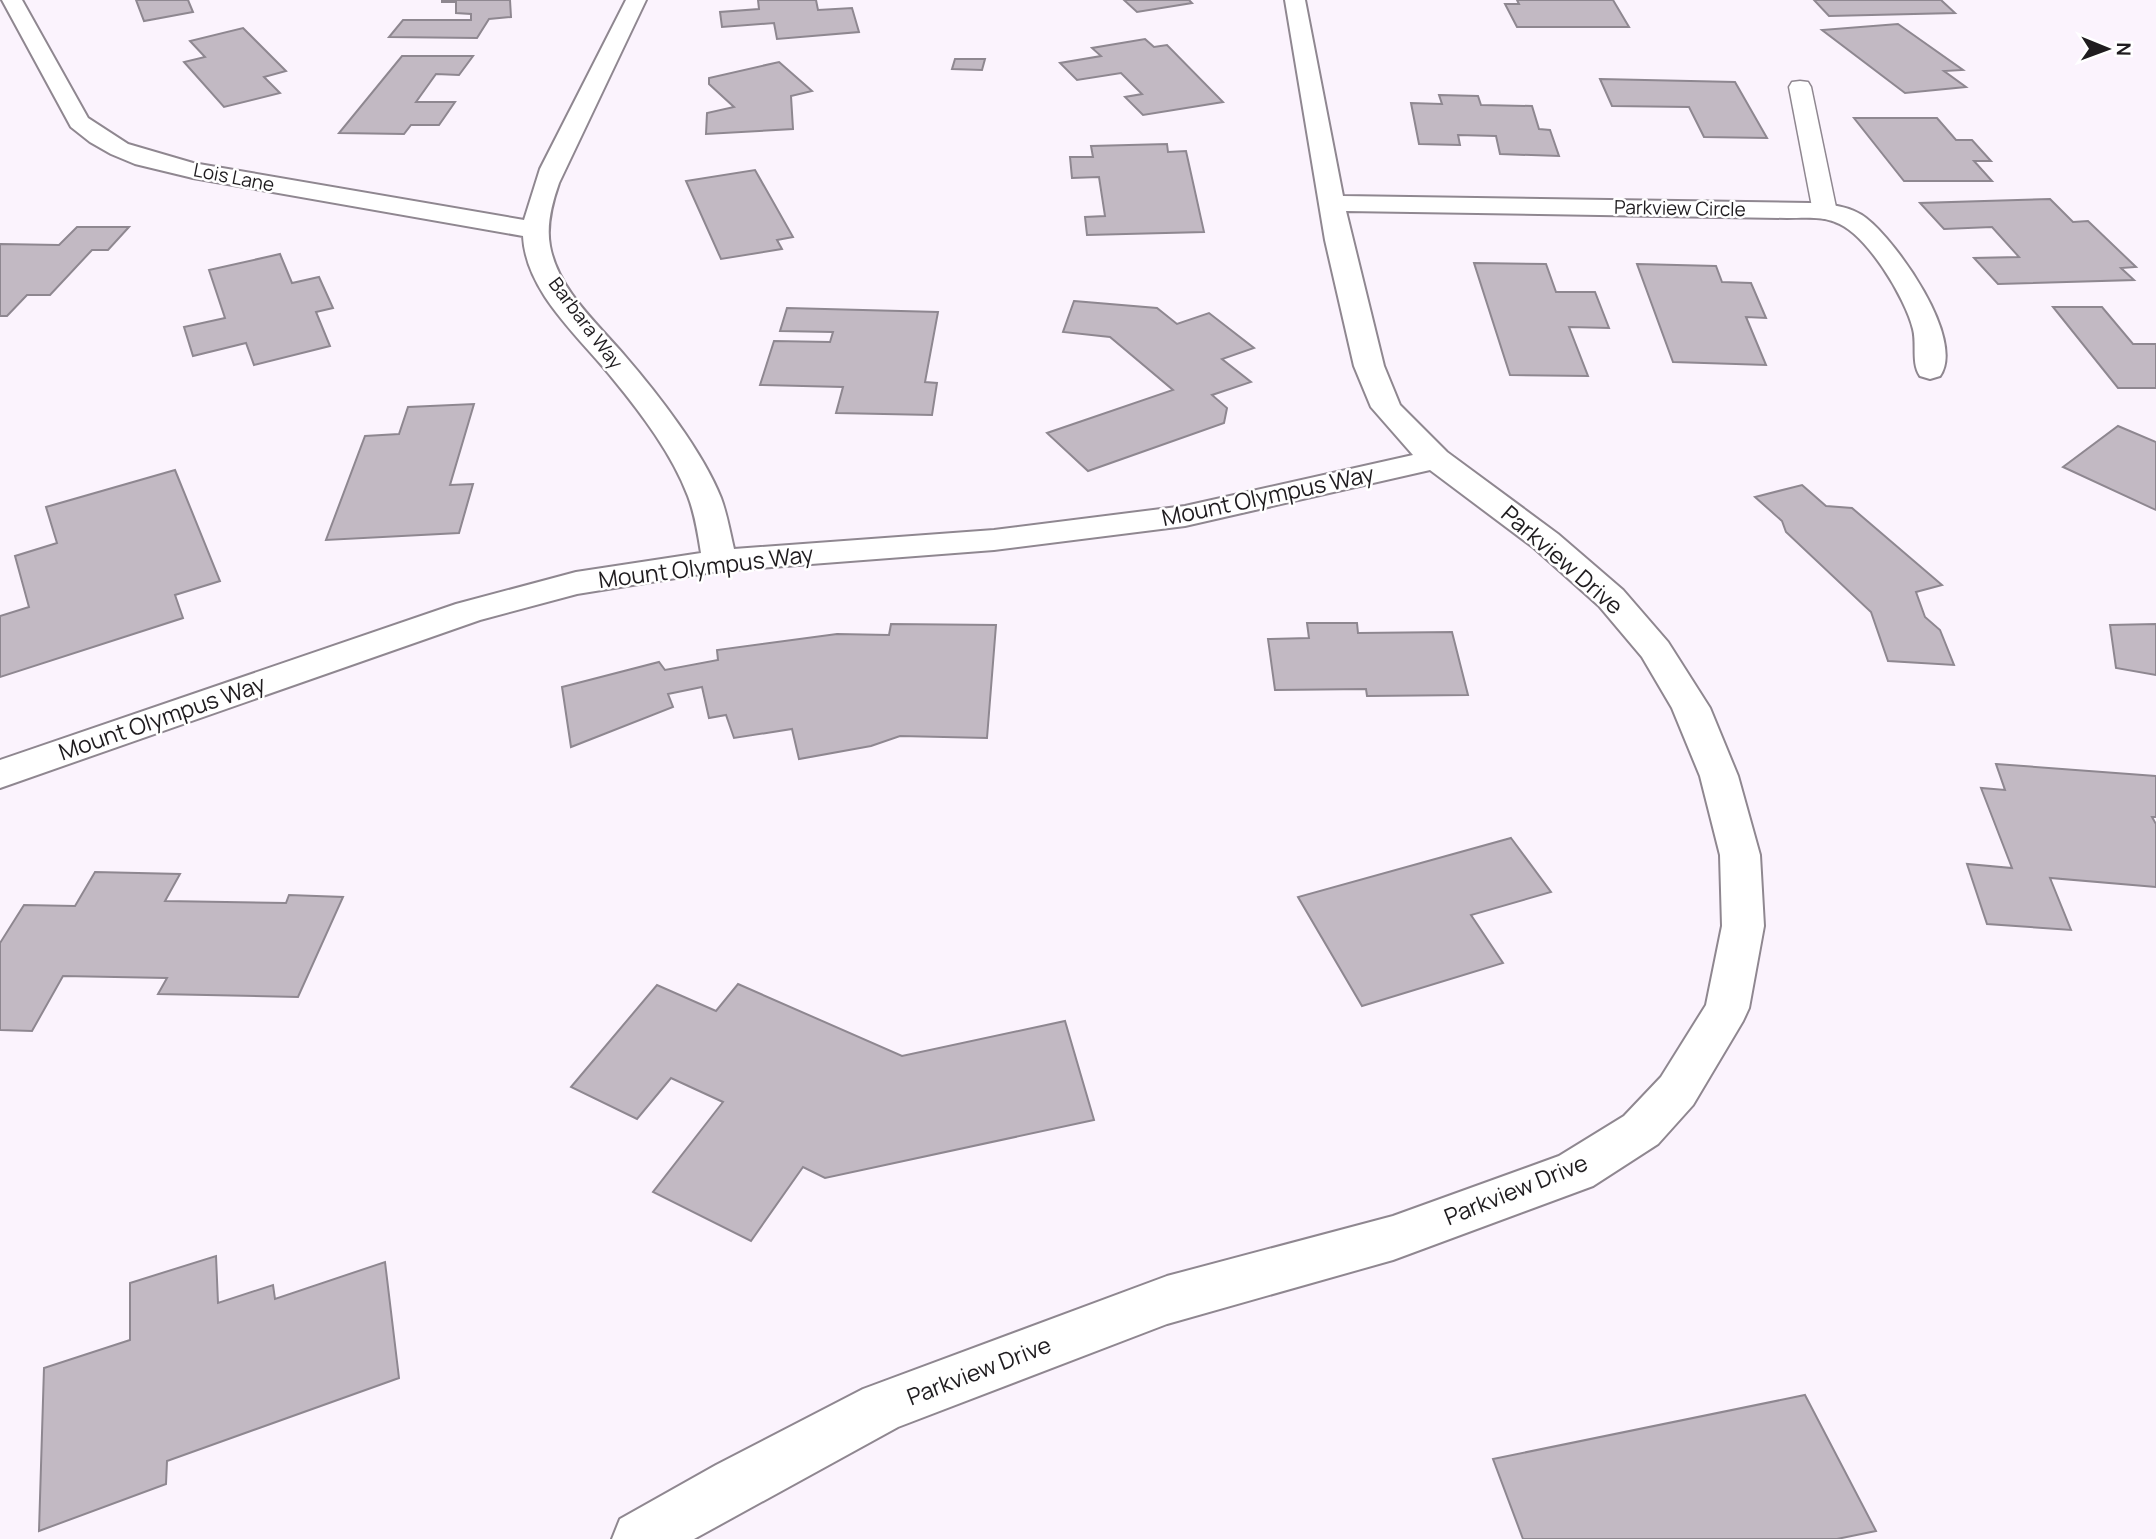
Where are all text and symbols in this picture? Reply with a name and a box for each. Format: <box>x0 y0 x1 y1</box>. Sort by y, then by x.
north arrow <box>2072 14 2142 84</box>
text: N <box>2111 42 2137 56</box>
street label: Lois Lane <box>191 156 277 198</box>
street label: Parkview Circle <box>1614 194 1746 222</box>
street label: Barbara Way <box>543 272 629 374</box>
street label: Mount Olympus Way <box>1159 457 1377 533</box>
street label: Parkview Drive <box>1495 497 1630 621</box>
street label: Mount Olympus Way <box>597 537 815 595</box>
street label: Mount Olympus Way <box>54 667 269 767</box>
street label: Parkview Drive <box>1439 1146 1592 1232</box>
street label: Parkview Drive <box>902 1328 1055 1412</box>

